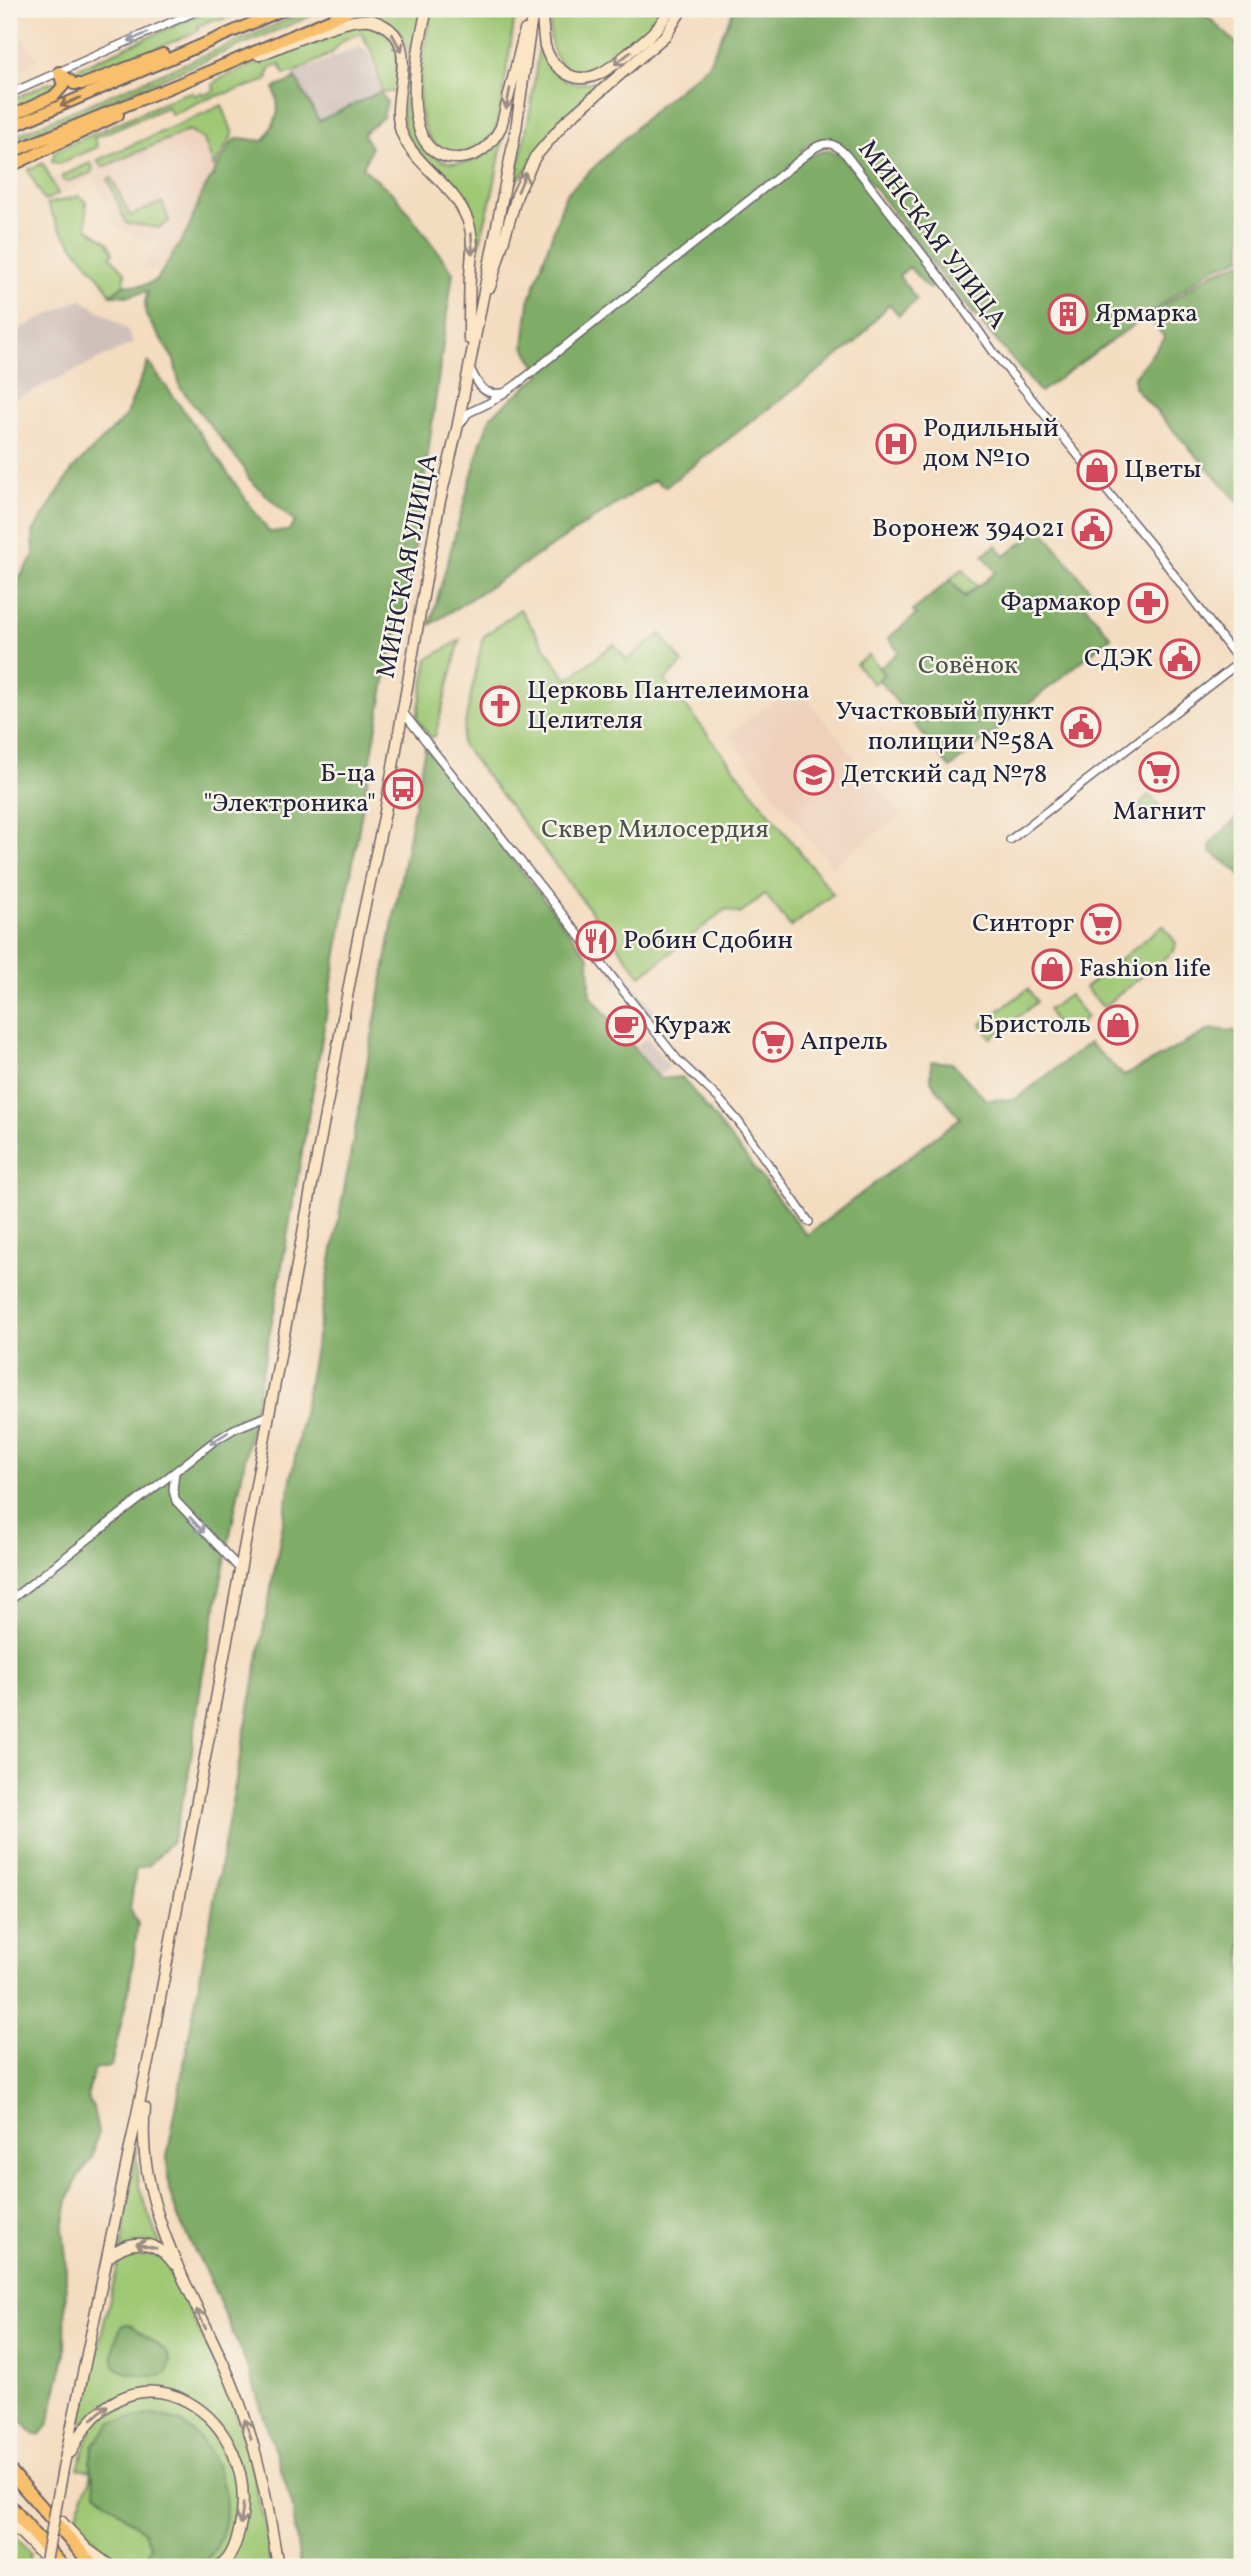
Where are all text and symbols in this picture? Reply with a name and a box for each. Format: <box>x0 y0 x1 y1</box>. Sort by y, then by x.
one-way arrow <box>128 31 149 44</box>
one-way arrow <box>391 32 405 53</box>
one-way arrow <box>614 50 633 65</box>
one-way arrow <box>501 87 514 110</box>
one-way arrow <box>60 96 82 109</box>
street label: МИНСКАЯ УЛИЦА <box>849 133 1015 337</box>
one-way arrow <box>517 172 530 193</box>
one-way arrow <box>465 233 478 256</box>
building icon: Ярмарка <box>1047 293 1089 335</box>
place label: Ярмарка <box>1095 296 1198 332</box>
place label: Родильный дом №10 <box>923 411 1059 477</box>
hospital icon: Родильный дом №10 <box>875 423 917 465</box>
shop icon: Цветы <box>1076 449 1118 491</box>
street label: МИНСКАЯ УЛИЦА <box>369 451 447 681</box>
place label: Цветы <box>1124 452 1201 488</box>
public building icon: Воронеж 394021 <box>1071 508 1113 550</box>
place label: Воронеж 394021 <box>872 511 1065 547</box>
pharmacy icon: Фармакор <box>1127 582 1169 624</box>
place label: Фармакор <box>1000 585 1121 621</box>
public building icon: СДЭК <box>1159 638 1201 680</box>
place label: СДЭК <box>1084 641 1153 677</box>
park label: Совёнок <box>918 648 1018 684</box>
place label: Церковь Пантелеимона Целителя <box>527 673 810 739</box>
church icon: Церковь Пантелеимона Целителя <box>479 685 521 727</box>
place label: Участковый пункт полиции №58А <box>835 694 1054 760</box>
public building icon: Участковый пункт полиции №58А <box>1060 706 1102 748</box>
supermarket icon: Магнит <box>1138 751 1180 793</box>
school or university icon: Детский сад №78 <box>793 754 835 796</box>
place label: Б-ца "Электроника" <box>203 756 376 822</box>
place label: Детский сад №78 <box>841 757 1047 793</box>
bus stop icon: Б-ца "Электроника" <box>382 768 424 810</box>
place label: Магнит <box>1112 794 1206 830</box>
park label: Сквер Милосердия <box>541 812 769 848</box>
supermarket icon: Синторг <box>1080 903 1122 945</box>
place label: Синторг <box>972 906 1074 942</box>
restaurant icon: Робин Сдобин <box>575 920 617 962</box>
place label: Робин Сдобин <box>623 923 793 959</box>
shop icon: Fashion life <box>1031 948 1073 990</box>
place label: Fashion life <box>1079 951 1211 987</box>
shop icon: Бристоль <box>1097 1004 1139 1046</box>
cafe icon: Кураж <box>605 1005 647 1047</box>
place label: Бристоль <box>978 1007 1091 1043</box>
place label: Кураж <box>653 1008 731 1044</box>
supermarket icon: Апрель <box>752 1021 794 1063</box>
place label: Апрель <box>800 1024 888 1060</box>
one-way arrow <box>209 1432 229 1446</box>
one-way arrow <box>189 1516 205 1534</box>
one-way arrow <box>136 2239 158 2252</box>
one-way arrow <box>194 2309 208 2330</box>
one-way arrow <box>91 2404 109 2420</box>
one-way arrow <box>241 2418 254 2440</box>
one-way arrow <box>235 2502 248 2525</box>

